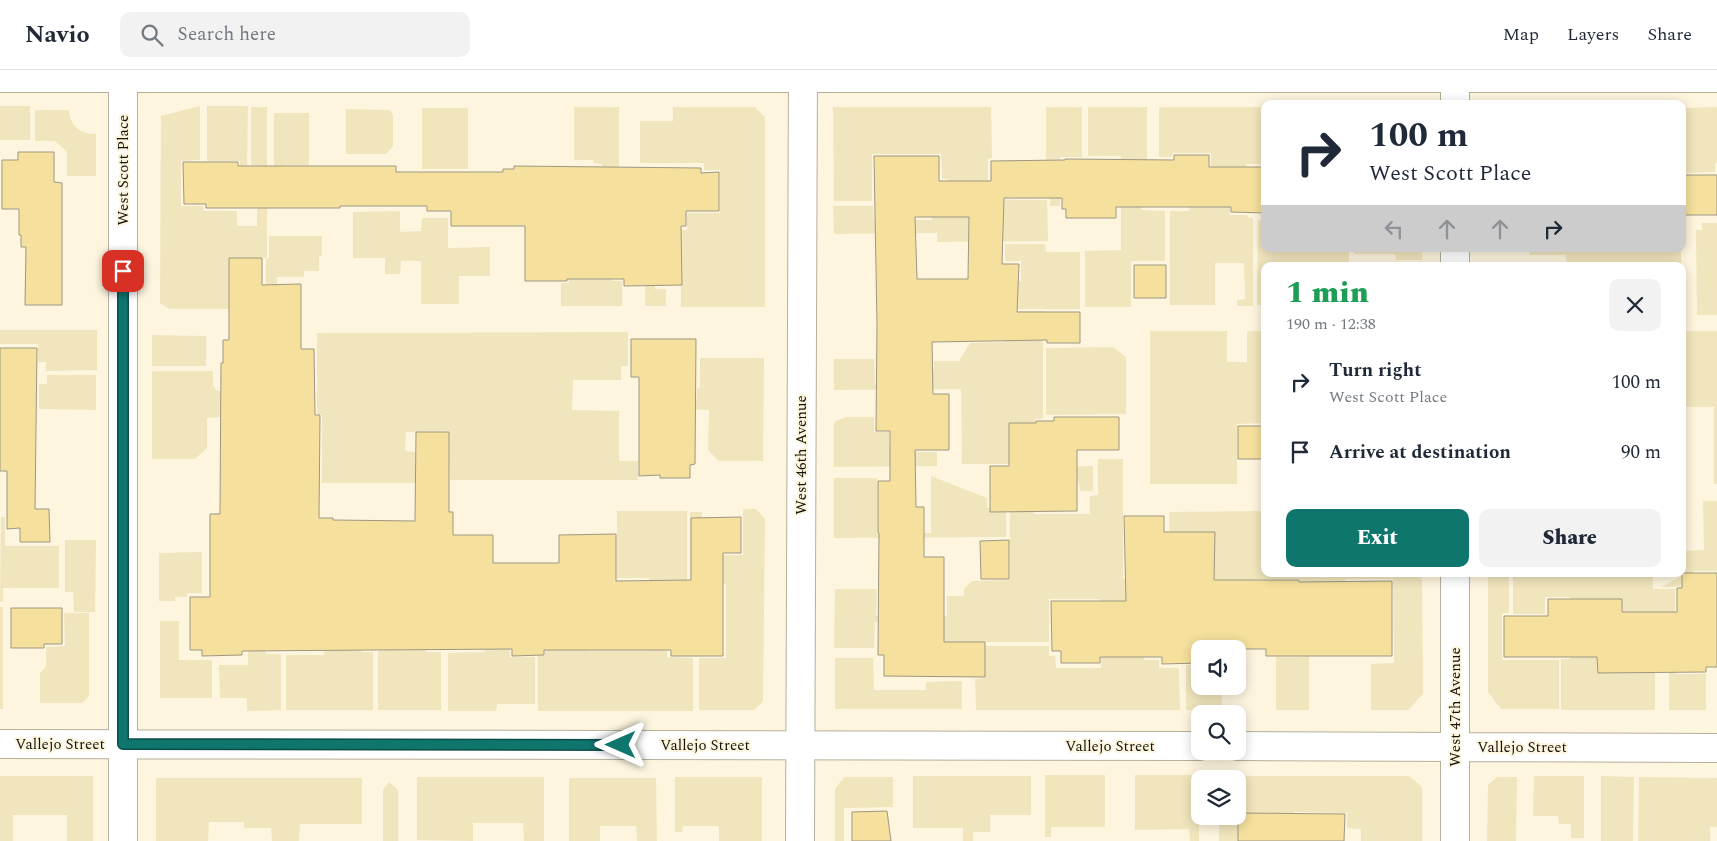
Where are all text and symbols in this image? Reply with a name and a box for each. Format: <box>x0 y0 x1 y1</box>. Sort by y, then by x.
search box <box>120 12 470 57</box>
text: Navio <box>25 17 90 53</box>
text: Search here <box>178 20 276 49</box>
icon: search <box>138 21 166 49</box>
text: Map <box>1503 21 1539 48</box>
text: Layers <box>1567 21 1619 48</box>
text: Share <box>1647 21 1692 48</box>
text: 100 m <box>1369 109 1468 162</box>
street label: West Scott Place <box>112 115 135 225</box>
icon: right <box>1286 120 1351 185</box>
text: West Scott Place <box>1369 157 1531 190</box>
icon: left <box>1380 215 1408 243</box>
icon: ahead <box>1433 215 1461 243</box>
icon: ahead <box>1486 215 1514 243</box>
icon: right <box>1539 215 1567 243</box>
pin <box>102 250 144 292</box>
icon: arrive <box>109 257 137 285</box>
text: 1 min <box>1286 270 1369 316</box>
button: close <box>1609 279 1661 331</box>
text: 190 m · 12:38 <box>1286 312 1376 336</box>
text: Turn right <box>1329 356 1422 385</box>
icon: right <box>1286 368 1314 396</box>
text: 100 m <box>1611 368 1661 397</box>
text: West Scott Place <box>1329 385 1447 409</box>
street label: West 46th Avenue <box>790 395 813 515</box>
icon: arrive <box>1286 438 1314 466</box>
text: Arrive at destination <box>1329 438 1511 467</box>
text: 90 m <box>1621 438 1661 467</box>
button: Exit <box>1286 509 1469 567</box>
button: Share <box>1479 509 1661 567</box>
map controls <box>1191 640 1246 825</box>
button: sound <box>1191 640 1246 695</box>
street label: West 47th Avenue <box>1444 647 1467 767</box>
button: search <box>1191 705 1246 760</box>
position arrow <box>594 718 646 770</box>
street label: Vallejo Street <box>15 733 105 756</box>
street label: Vallejo Street <box>660 734 750 757</box>
street label: Vallejo Street <box>1065 735 1155 758</box>
street label: Vallejo Street <box>1477 736 1567 759</box>
button: layers <box>1191 770 1246 825</box>

